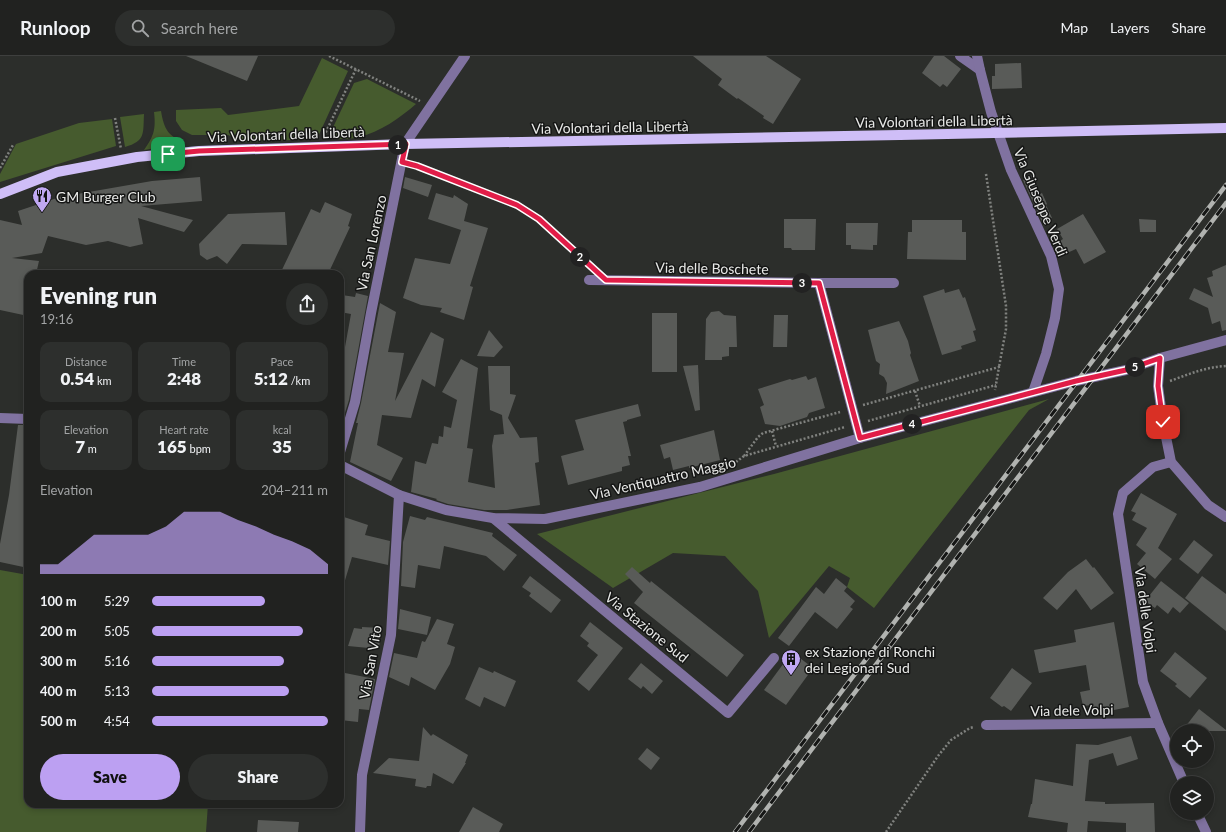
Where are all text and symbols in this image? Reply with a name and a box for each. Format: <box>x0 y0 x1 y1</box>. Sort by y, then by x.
search box <box>115 10 395 46</box>
text: Runloop <box>20 16 91 39</box>
icon: search <box>129 17 151 39</box>
text: Search here <box>161 19 238 37</box>
text: Map <box>1060 19 1088 36</box>
text: Layers <box>1110 19 1150 36</box>
text: Share <box>1172 19 1206 36</box>
street label: Via Volontari della Libertà <box>855 111 1013 131</box>
street label: Via Volontari della Libertà <box>531 117 689 137</box>
street label: Via Volontari della Libertà <box>207 123 365 145</box>
pin: 1 <box>388 135 408 155</box>
pin <box>151 137 185 171</box>
text: 1 <box>395 138 401 151</box>
icon: arrive <box>157 143 179 165</box>
street label: Via Giuseppe Verdi <box>1010 145 1072 259</box>
restaurant icon: GM Burger Club <box>31 185 53 213</box>
place label: GM Burger Club <box>56 188 156 205</box>
street label: Via San Lorenzo <box>352 193 390 293</box>
pin: 2 <box>570 247 590 267</box>
text: 2 <box>577 250 583 263</box>
street label: Via delle Boschete <box>655 259 769 277</box>
pin: 3 <box>792 273 812 293</box>
text: 3 <box>799 276 805 289</box>
text: Evening run <box>40 282 157 309</box>
button: share <box>286 283 328 325</box>
text: 19:16 <box>40 311 73 327</box>
text: Distance <box>65 355 107 368</box>
text: Time <box>172 355 196 368</box>
text: Pace <box>271 355 293 368</box>
pin: 5 <box>1125 357 1145 377</box>
text: 5 <box>1132 360 1138 373</box>
text: 0.54 <box>60 368 94 389</box>
text: 2:48 <box>167 368 201 389</box>
text: 5:12 <box>254 368 288 389</box>
text: km <box>94 374 112 387</box>
text: /km <box>288 374 310 387</box>
pin <box>1146 405 1180 439</box>
icon: check <box>1152 411 1174 433</box>
pin: 4 <box>902 414 922 434</box>
text: 4 <box>909 417 915 430</box>
text: Elevation <box>64 423 108 436</box>
text: Heart rate <box>159 423 209 436</box>
text: kcal <box>273 423 291 436</box>
text: 7 <box>75 436 85 457</box>
text: 165 <box>157 436 187 457</box>
text: 35 <box>272 436 292 457</box>
text: m <box>85 442 97 455</box>
text: bpm <box>187 442 211 455</box>
street label: Via Ventiquattro Maggio <box>588 453 738 503</box>
text: Elevation <box>40 482 93 498</box>
text: 204–211 m <box>261 482 328 498</box>
street label: Via delle Volpi <box>1132 566 1160 654</box>
street label: Via Stazione Sud <box>602 588 692 666</box>
text: 100 m <box>40 593 77 609</box>
text: 5:29 <box>104 593 130 609</box>
text: 200 m <box>40 623 77 639</box>
text: 5:05 <box>104 623 130 639</box>
street label: Via San Vito <box>355 624 385 700</box>
place label: ex Stazione di Ronchi dei Legionari Sud <box>805 643 935 676</box>
building icon: ex Stazione di Ronchi dei Legionari Sud <box>780 648 802 676</box>
text: 300 m <box>40 653 77 669</box>
text: 5:16 <box>104 653 130 669</box>
text: 400 m <box>40 683 77 699</box>
text: 5:13 <box>104 683 130 699</box>
street label: Via dele Volpi <box>1030 701 1114 719</box>
text: 500 m <box>40 713 77 729</box>
text: 4:54 <box>104 713 130 729</box>
map controls <box>1170 724 1214 820</box>
button: locate <box>1170 724 1214 768</box>
button: Save <box>40 754 180 800</box>
button: Share <box>188 754 328 800</box>
button: layers <box>1170 776 1214 820</box>

